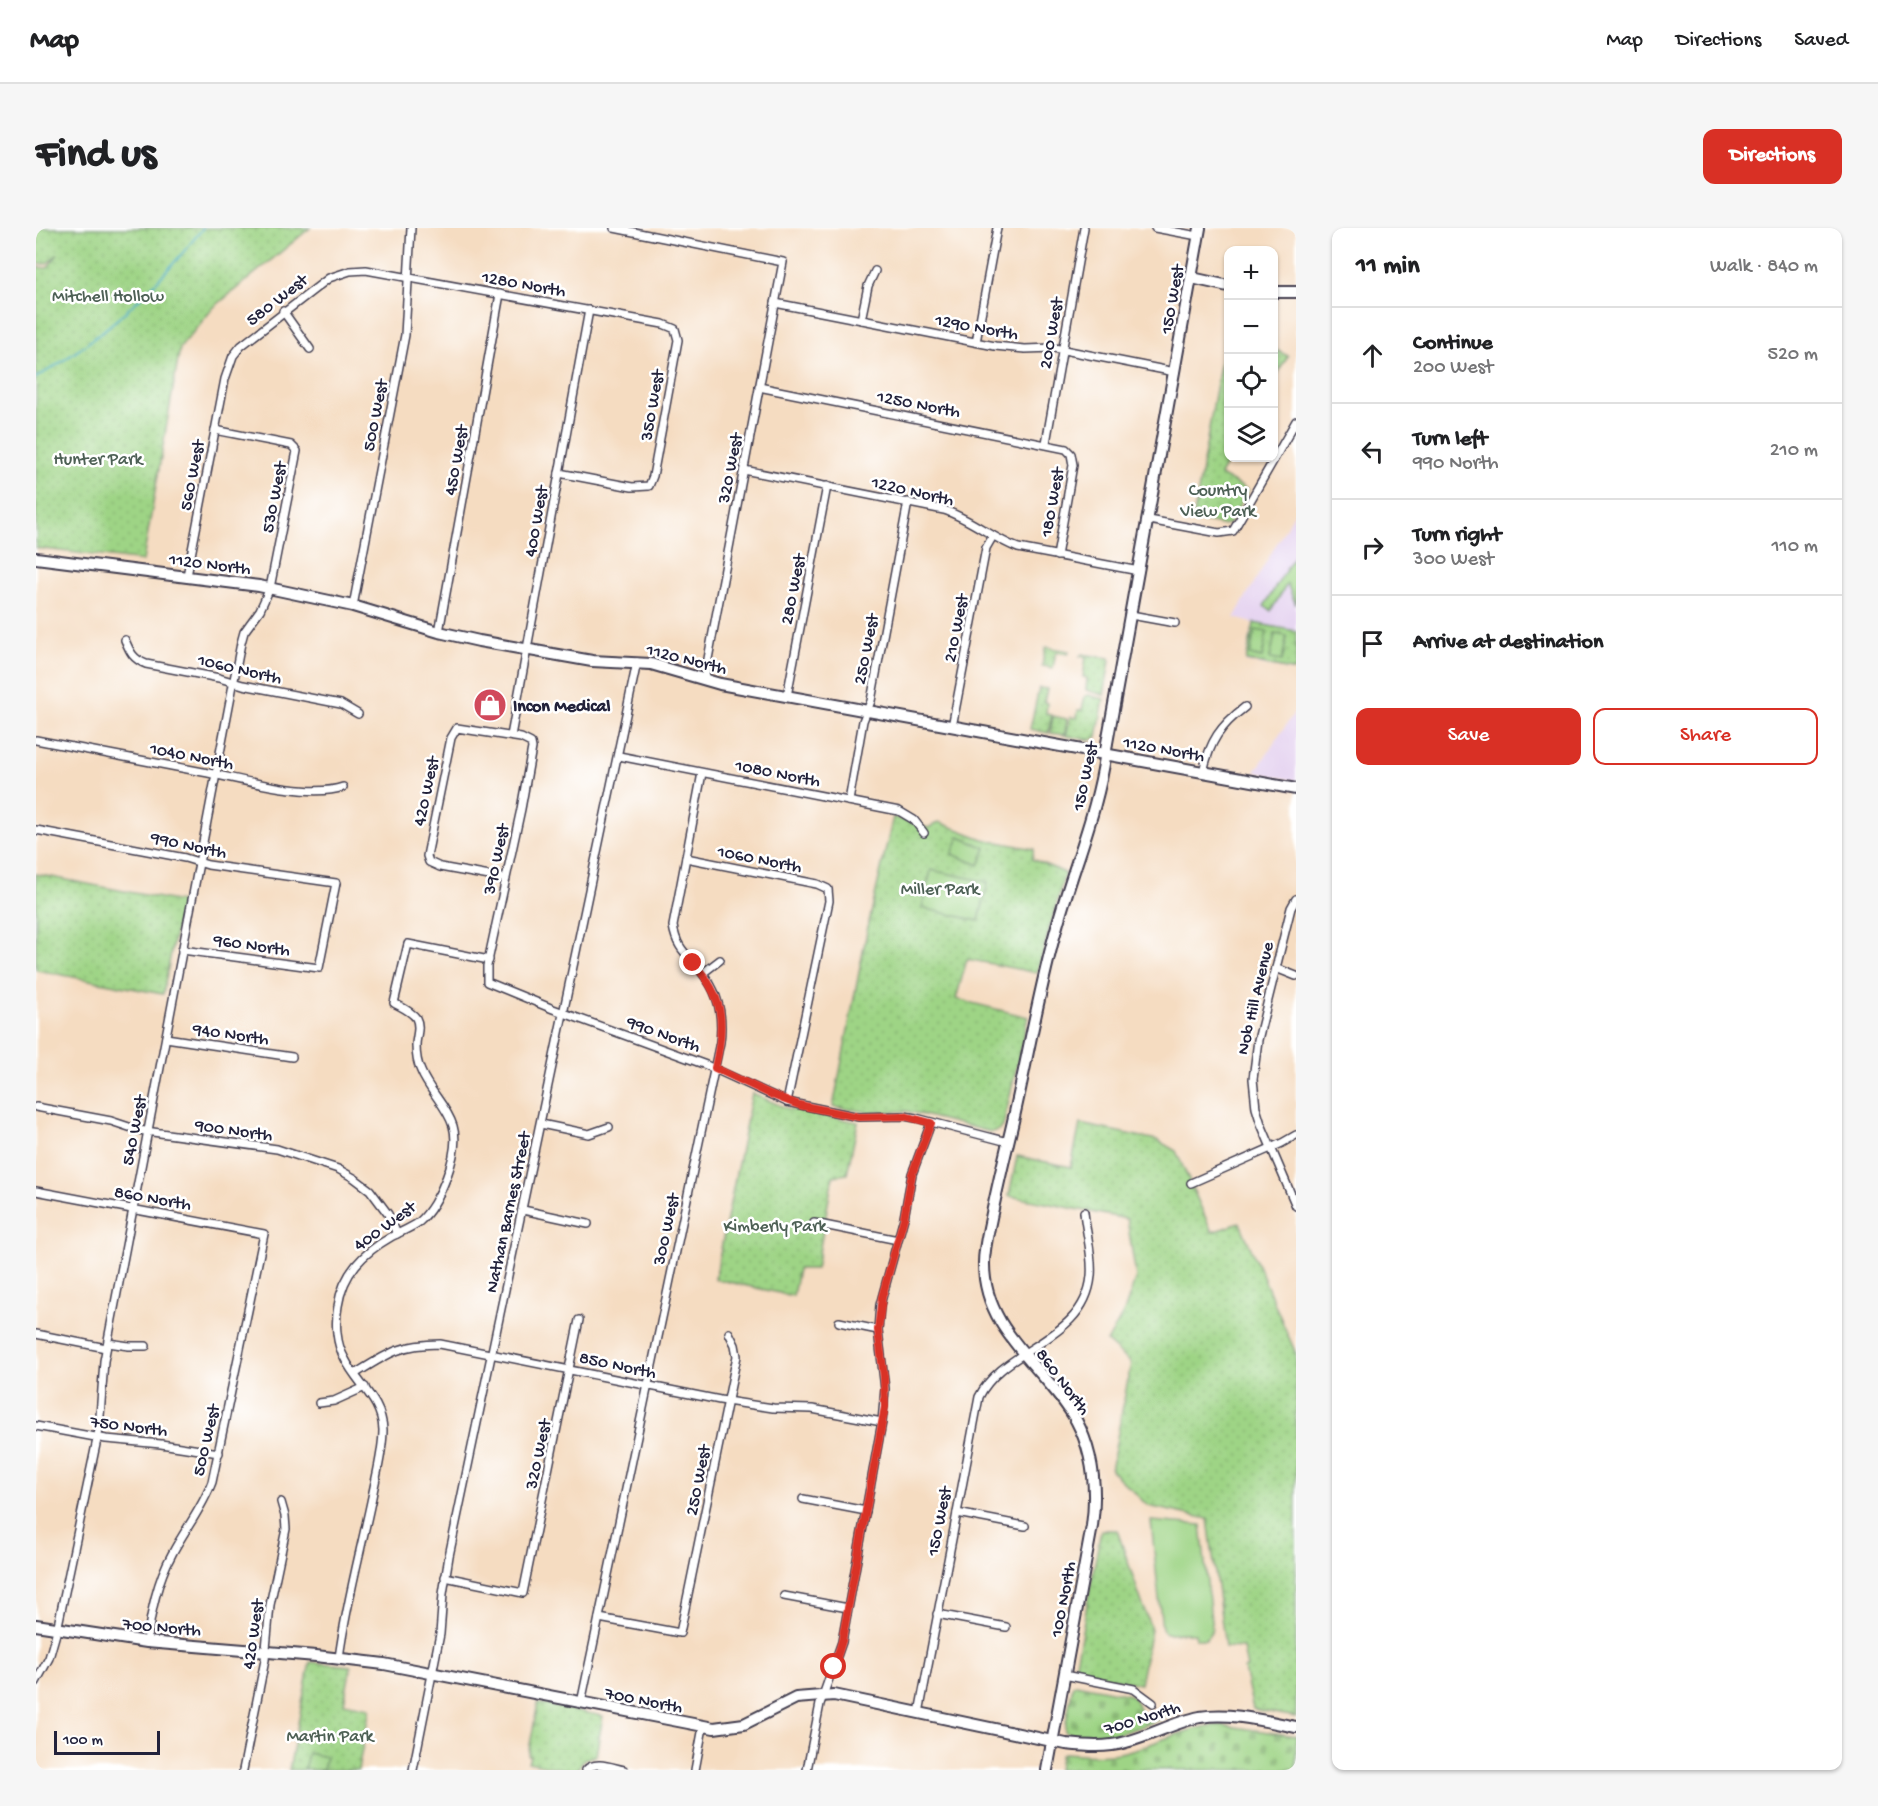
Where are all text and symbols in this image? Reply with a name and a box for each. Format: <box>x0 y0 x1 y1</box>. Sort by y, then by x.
text: Map <box>30 25 79 58</box>
text: Map <box>1606 29 1643 54</box>
text: Directions <box>1676 29 1761 54</box>
text: Saved <box>1794 29 1848 54</box>
button: Directions <box>1703 129 1842 184</box>
text: Find us <box>36 132 156 181</box>
map controls <box>1224 246 1278 462</box>
button: + <box>1224 246 1278 300</box>
text: 11 min <box>1356 252 1420 283</box>
text: Walk · 840 m <box>1710 256 1818 279</box>
street label: 150 West <box>1157 262 1190 337</box>
street label: 1280 North <box>479 268 568 303</box>
street label: 580 West <box>243 269 314 332</box>
park label: Mitchell Hollow <box>52 287 164 308</box>
street label: 200 West <box>1036 294 1069 371</box>
button: − <box>1224 300 1278 354</box>
street label: 1290 North <box>932 311 1020 346</box>
text: Continue <box>1413 331 1493 357</box>
icon: ahead <box>1356 339 1389 372</box>
text: 520 m <box>1767 344 1818 367</box>
button: locate <box>1224 354 1278 408</box>
text: 200 West <box>1413 357 1493 380</box>
street label: 350 West <box>637 367 670 444</box>
street label: 500 West <box>359 376 394 453</box>
street label: 1250 North <box>874 387 962 424</box>
button: layers <box>1224 408 1278 462</box>
street label: 450 West <box>441 422 474 497</box>
text: Turn left <box>1413 427 1487 453</box>
street label: 320 West <box>714 430 749 506</box>
icon: left <box>1356 435 1389 468</box>
street label: 560 West <box>176 437 211 513</box>
text: 210 m <box>1770 440 1818 463</box>
park label: Hunter Park <box>54 450 144 471</box>
text: 990 North <box>1413 453 1499 476</box>
street label: 530 West <box>258 459 293 535</box>
street label: 180 West <box>1037 464 1070 540</box>
street label: 1220 North <box>868 473 956 512</box>
park label: Country View Park <box>1179 481 1258 523</box>
street label: 400 West <box>521 483 554 559</box>
text: Turn right <box>1413 523 1501 549</box>
icon: right <box>1356 531 1389 564</box>
text: 110 m <box>1772 536 1818 559</box>
text: 300 West <box>1413 549 1494 572</box>
street label: 1120 North <box>167 550 252 581</box>
street label: 280 West <box>777 551 812 627</box>
street label: 210 West <box>941 591 975 664</box>
street label: 250 West <box>850 611 885 686</box>
icon: arrive <box>1356 627 1389 660</box>
text: Arrive at destination <box>1413 630 1603 656</box>
street label: 1120 North <box>643 640 729 681</box>
street label: 1060 North <box>194 650 284 690</box>
shop icon: Incon Medical <box>472 687 508 723</box>
place label: Incon Medical <box>513 697 610 718</box>
button: Save <box>1356 708 1581 765</box>
button: Share <box>1593 708 1818 765</box>
street label: 1120 North <box>1120 733 1206 768</box>
street label: 1040 North <box>147 739 236 776</box>
street label: 150 West <box>1069 739 1104 814</box>
street label: 420 West <box>410 753 445 828</box>
street label: 1080 North <box>732 756 822 793</box>
street label: 390 West <box>480 821 515 898</box>
street label: 990 North <box>148 828 229 865</box>
street label: 1060 North <box>715 842 804 879</box>
park label: Miller Park <box>901 880 981 901</box>
street label: 960 North <box>211 931 292 962</box>
street label: Nob Hill Avenue <box>1233 939 1280 1057</box>
route end <box>679 949 705 975</box>
street label: 990 North <box>622 1012 703 1058</box>
street label: 940 North <box>190 1020 270 1051</box>
street label: 540 West <box>118 1092 153 1167</box>
street label: 900 North <box>192 1115 274 1147</box>
street label: Nathan Barnes Street <box>482 1129 537 1295</box>
street label: 860 North <box>112 1182 193 1217</box>
street label: 300 West <box>649 1190 686 1268</box>
street label: 400 West <box>350 1196 422 1257</box>
park label: Kimberly Park <box>723 1217 829 1238</box>
street label: 860 North <box>1030 1345 1094 1420</box>
street label: 850 North <box>577 1348 658 1385</box>
street label: 500 West <box>189 1401 226 1478</box>
street label: 750 North <box>88 1412 169 1443</box>
street label: 320 West <box>522 1416 557 1493</box>
street label: 250 West <box>682 1442 717 1517</box>
street label: 150 West <box>923 1484 958 1559</box>
street label: 100 North <box>1047 1560 1082 1640</box>
street label: 420 West <box>239 1596 270 1671</box>
street label: 700 North <box>121 1615 202 1642</box>
route start <box>820 1653 846 1679</box>
street label: 700 North <box>602 1683 684 1719</box>
street label: 700 North <box>1101 1698 1184 1741</box>
park label: Martin Park <box>286 1727 376 1748</box>
scale bar <box>54 1728 160 1756</box>
text: 100 m <box>63 1732 103 1751</box>

